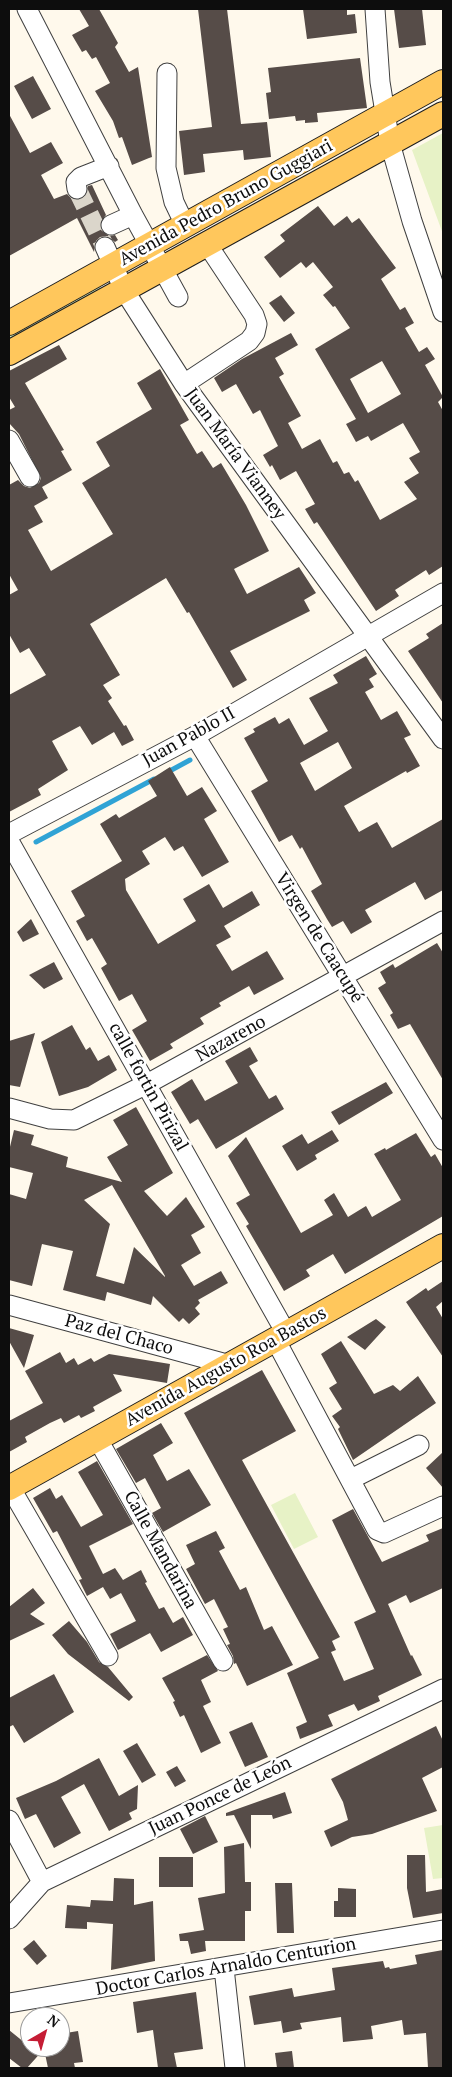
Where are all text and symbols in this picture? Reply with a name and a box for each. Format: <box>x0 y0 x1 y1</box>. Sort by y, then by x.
street label: Avenida Pedro Bruno Guggiari <box>115 135 337 271</box>
street label: Juan María Vianney <box>180 384 290 524</box>
street label: Juan Pablo II <box>139 703 239 771</box>
street label: Virgen de Caacupé <box>270 869 368 1007</box>
street label: Nazareno <box>192 1011 270 1067</box>
street label: calle fortin Pirizal <box>104 1019 192 1155</box>
street label: Avenida Augusto Roa Bastos <box>122 1303 330 1431</box>
street label: Paz del Chaco <box>63 1310 175 1360</box>
street label: Calle Mandarina <box>119 1487 201 1613</box>
street label: Juan Ponce de León <box>145 1752 295 1840</box>
street label: Doctor Carlos Arnaldo Centurion <box>94 1933 358 2001</box>
north arrow <box>20 2007 70 2057</box>
text: N <box>44 2010 64 2031</box>

